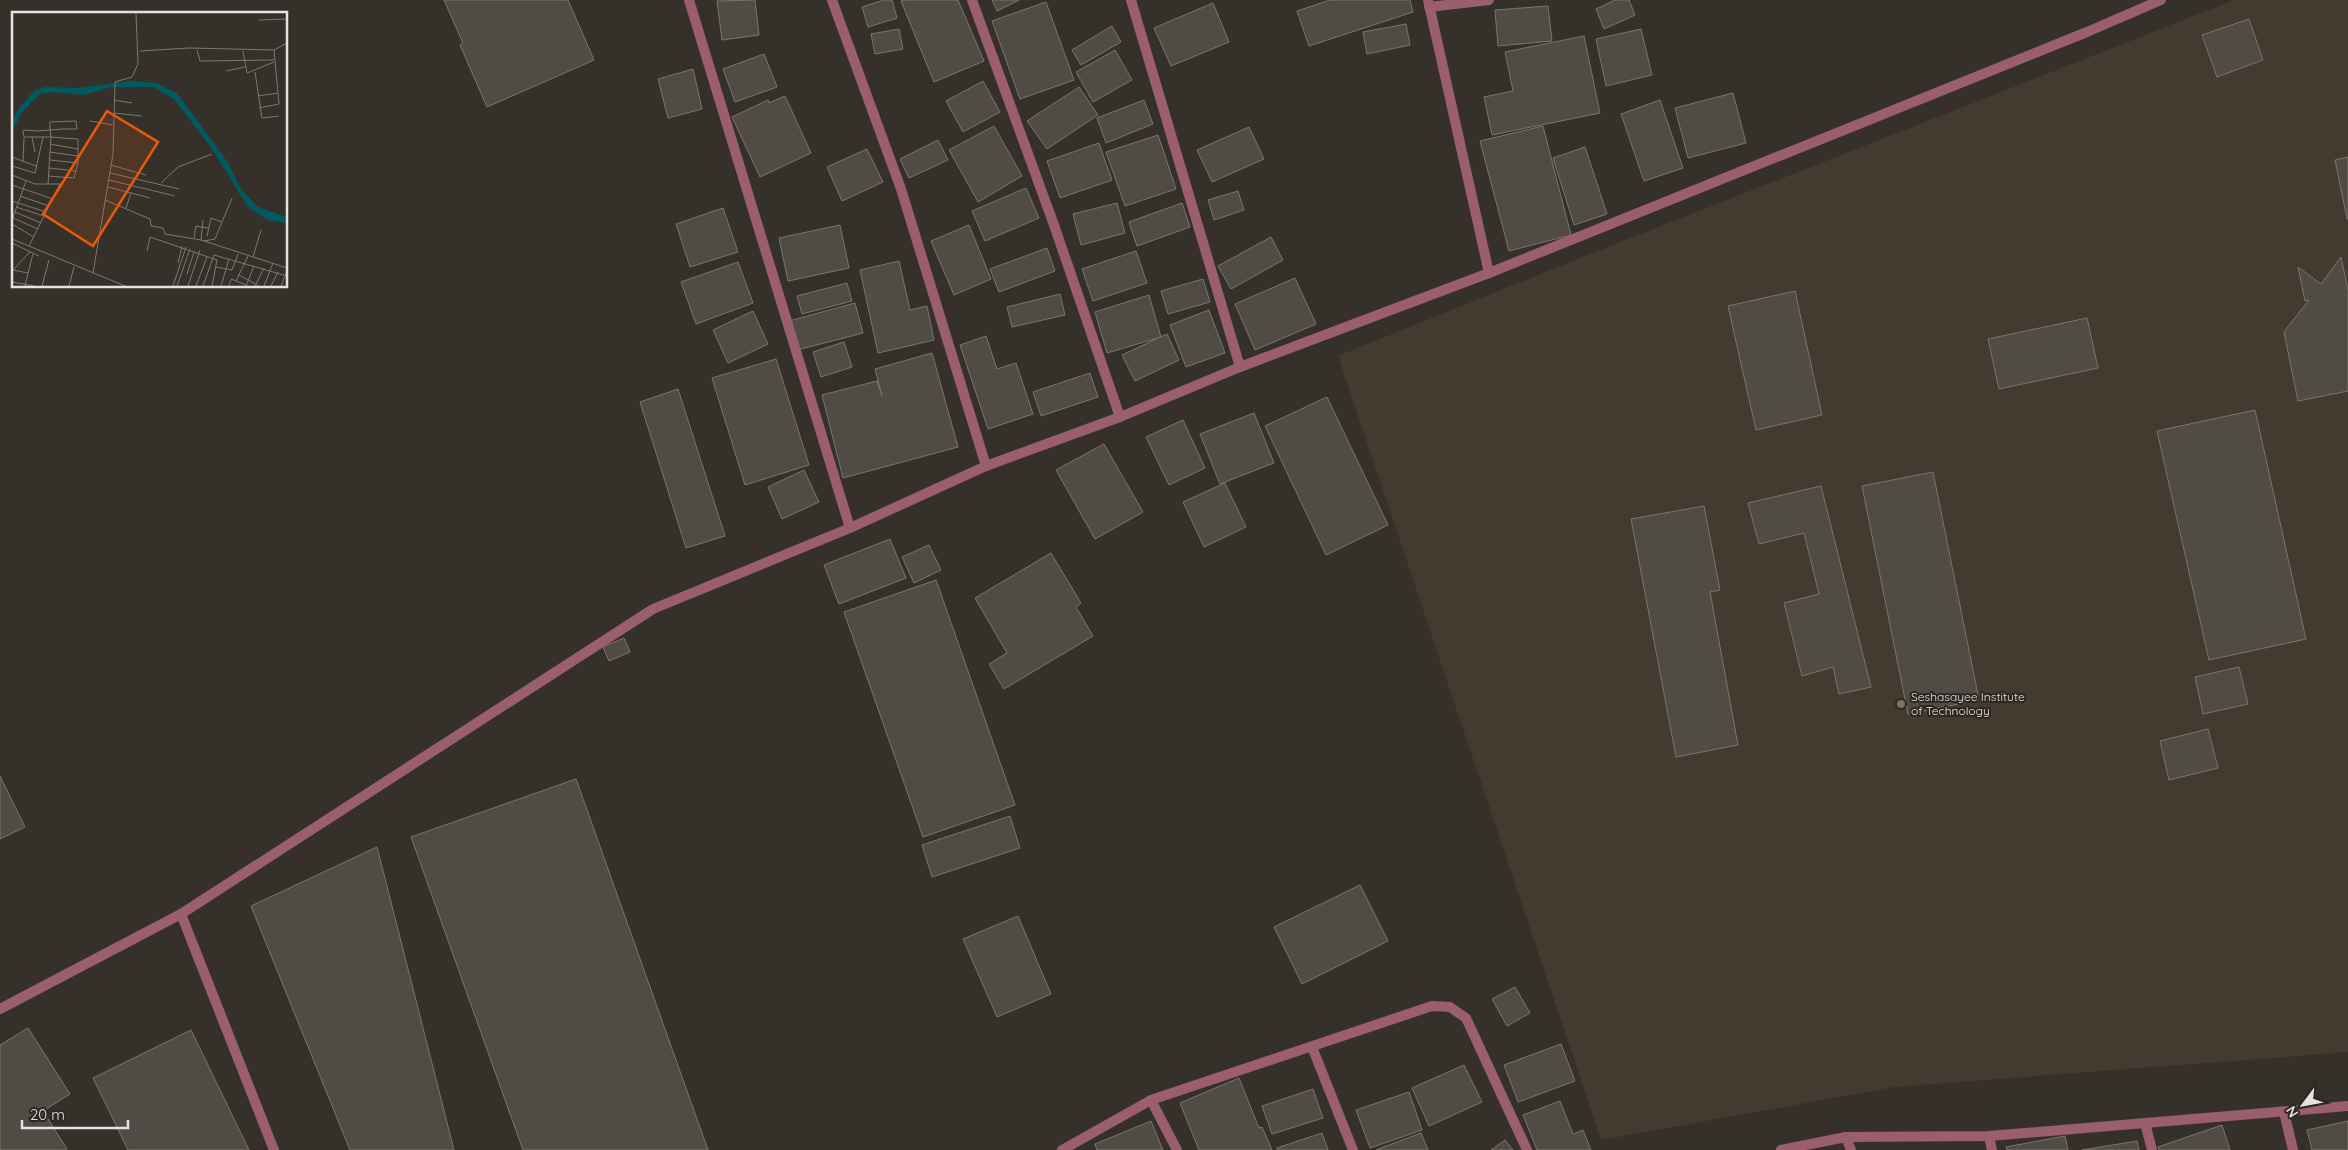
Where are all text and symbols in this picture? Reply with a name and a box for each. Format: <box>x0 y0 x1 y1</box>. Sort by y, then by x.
inset map <box>12 12 288 288</box>
place label: Seshasayee Institute of Technology <box>1911 689 2025 718</box>
marker: Seshasayee Institute of Technology <box>1895 698 1907 710</box>
north arrow <box>2278 1080 2328 1130</box>
scale bar <box>22 1098 129 1130</box>
text: N <box>2282 1103 2302 1121</box>
text: 20 m <box>30 1105 65 1124</box>

